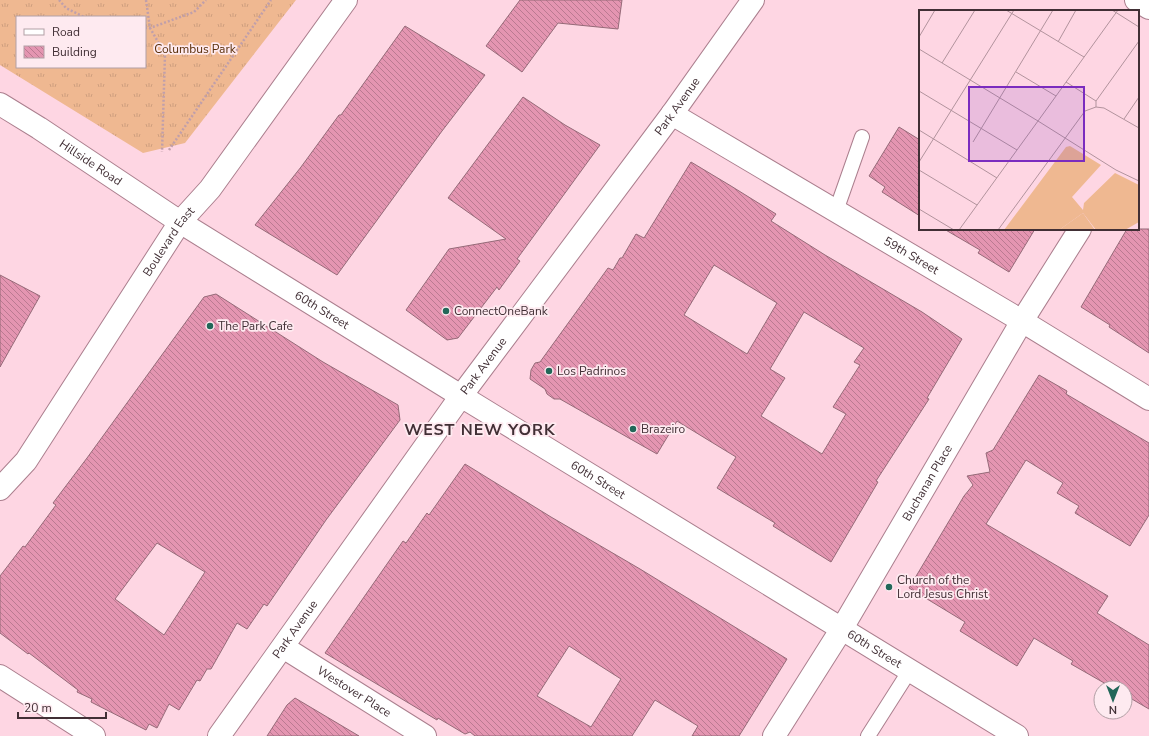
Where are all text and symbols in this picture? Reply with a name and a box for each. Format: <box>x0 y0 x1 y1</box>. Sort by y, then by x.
inset map <box>919 10 1139 230</box>
legend <box>16 16 146 68</box>
text: Road <box>52 24 80 40</box>
park label: Columbus Park <box>154 41 237 57</box>
text: Building <box>52 44 97 60</box>
street label: Park Avenue <box>651 74 704 139</box>
street label: Hillside Road <box>56 136 125 189</box>
street label: Boulevard East <box>139 203 199 279</box>
street label: 59th Street <box>881 233 942 278</box>
street label: 60th Street <box>292 287 353 333</box>
place label: ConnectOneBank <box>454 303 549 319</box>
marker: ConnectOneBank <box>441 306 451 316</box>
place label: The Park Cafe <box>218 318 293 334</box>
marker: The Park Cafe <box>205 321 215 331</box>
street label: Park Avenue <box>457 334 510 398</box>
place label: Los Padrinos <box>557 363 626 379</box>
marker: Los Padrinos <box>544 366 554 376</box>
district label: WEST NEW YORK <box>404 419 556 441</box>
place label: Brazeiro <box>641 421 686 437</box>
marker: Brazeiro <box>628 424 638 434</box>
street label: Buchanan Place <box>899 442 956 524</box>
street label: 60th Street <box>568 457 629 503</box>
place label: Church of the Lord Jesus Christ <box>897 572 989 602</box>
marker: Church of the Lord Jesus Christ <box>884 582 894 592</box>
street label: Park Avenue <box>269 597 321 662</box>
street label: 60th Street <box>844 626 905 672</box>
street label: Westover Place <box>314 662 394 721</box>
north arrow <box>1093 680 1133 720</box>
scale bar <box>18 694 106 720</box>
text: 20 m <box>24 700 52 716</box>
text: N <box>1109 702 1117 717</box>

